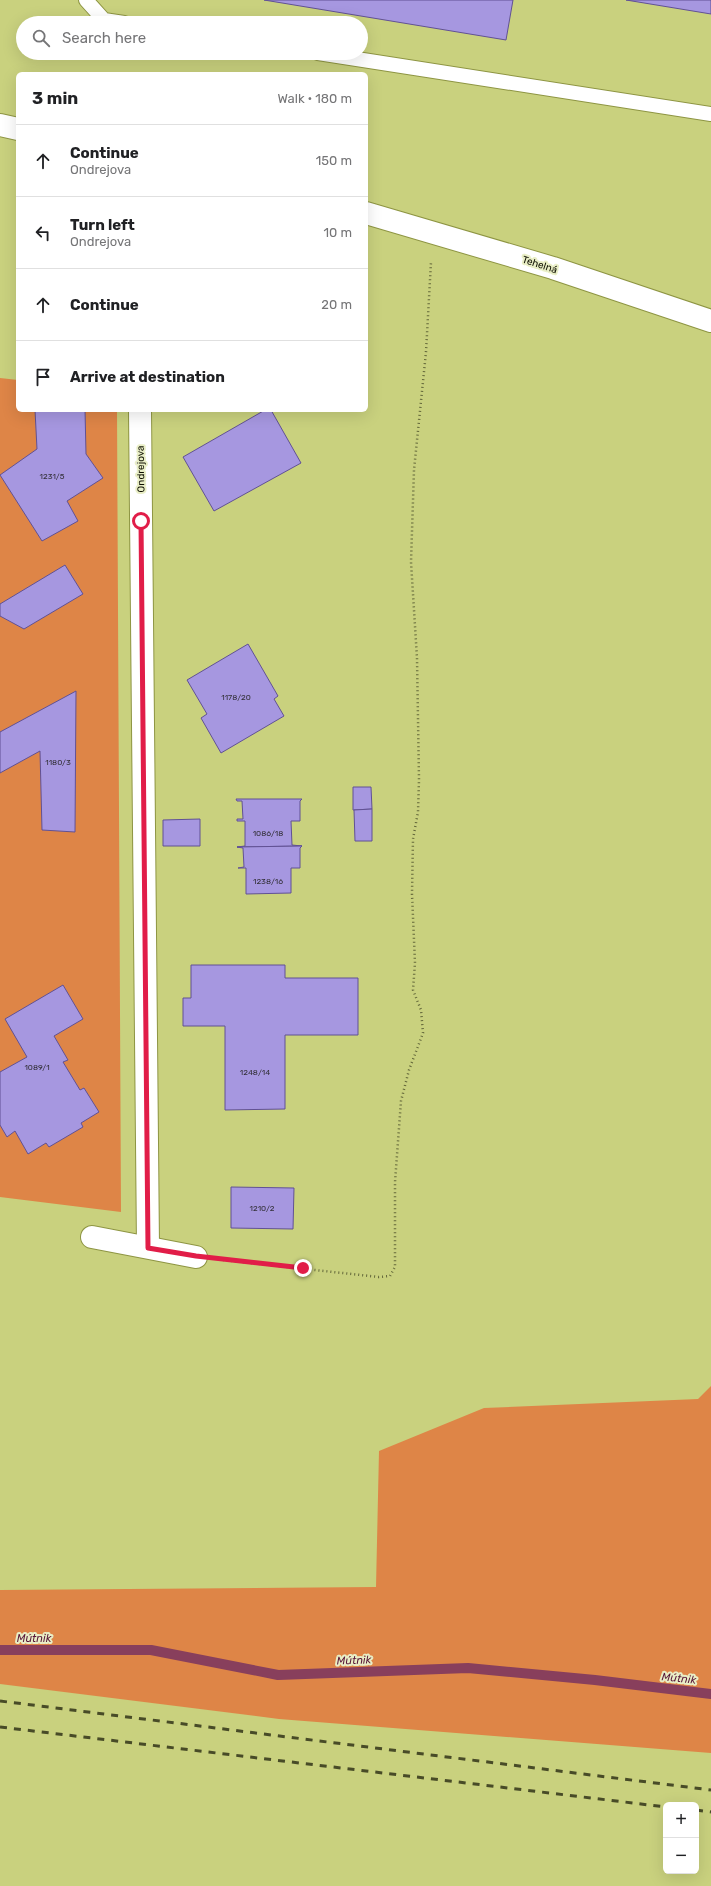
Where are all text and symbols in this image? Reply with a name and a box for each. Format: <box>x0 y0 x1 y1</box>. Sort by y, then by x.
search box <box>16 16 368 60</box>
icon: search <box>30 27 52 49</box>
text: Search here <box>62 29 146 47</box>
text: 3 min <box>32 88 78 108</box>
text: Walk · 180 m <box>277 91 352 106</box>
text: Continue <box>70 144 139 162</box>
icon: ahead <box>32 150 54 172</box>
text: 150 m <box>316 153 352 168</box>
text: Ondrejova <box>70 162 131 177</box>
text: Turn left <box>70 216 135 234</box>
icon: left <box>32 222 54 244</box>
text: 10 m <box>323 225 352 240</box>
text: Ondrejova <box>70 234 131 249</box>
street label: Tehelná <box>521 254 559 276</box>
icon: ahead <box>32 294 54 316</box>
text: Continue <box>70 296 139 314</box>
text: 20 m <box>321 297 352 312</box>
icon: arrive <box>32 366 54 388</box>
text: Arrive at destination <box>70 368 225 386</box>
street label: Ondrejova <box>135 445 147 493</box>
house number: 1231/5 <box>40 472 65 481</box>
route start <box>132 512 150 530</box>
house number: 1178/20 <box>221 693 251 702</box>
house number: 1180/3 <box>45 758 71 767</box>
house number: 1086/18 <box>253 829 283 838</box>
house number: 1238/16 <box>253 877 283 886</box>
house number: 1089/1 <box>24 1063 50 1072</box>
house number: 1248/14 <box>240 1068 270 1077</box>
house number: 1210/2 <box>250 1204 275 1213</box>
route end <box>294 1259 312 1277</box>
water label: Mútnik <box>17 1632 52 1645</box>
water label: Mútnik <box>336 1653 372 1668</box>
water label: Mútnik <box>661 1670 697 1687</box>
map controls <box>663 1802 699 1874</box>
button: + <box>663 1802 699 1838</box>
button: − <box>663 1838 699 1874</box>

